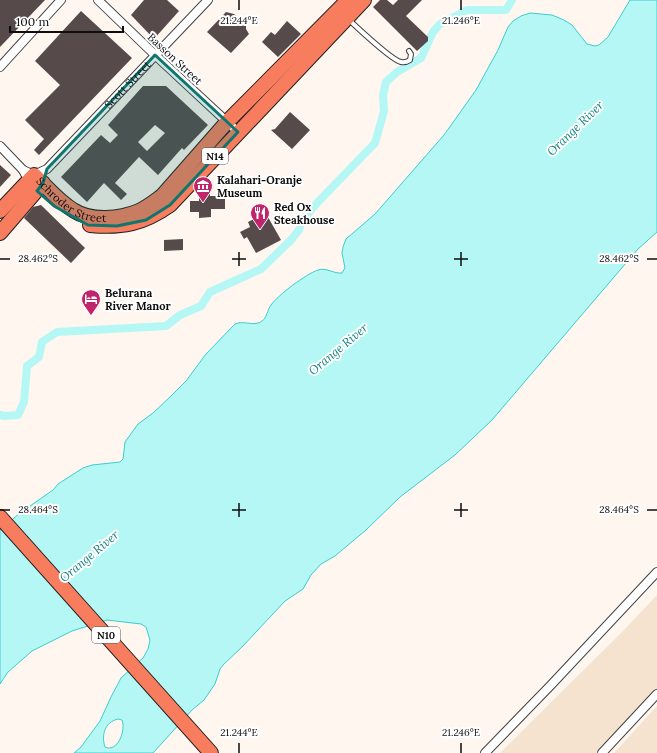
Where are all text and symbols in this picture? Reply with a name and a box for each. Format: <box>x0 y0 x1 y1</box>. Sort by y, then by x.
scale bar <box>10 8 123 34</box>
text: 100 m <box>16 14 49 29</box>
text: 21.244°E <box>220 14 258 27</box>
text: 21.246°E <box>442 14 480 27</box>
street label: Basson Street <box>145 30 206 88</box>
street label: Scott Street <box>101 57 154 112</box>
water label: Orange River <box>544 97 607 159</box>
road number: N14 <box>202 148 228 164</box>
place label: Kalahari-Oranje Museum <box>217 173 302 200</box>
street label: Schroder Street <box>33 174 107 225</box>
museum icon: Kalahari-Oranje Museum <box>192 175 214 203</box>
place label: Red Ox Steakhouse <box>274 200 334 227</box>
restaurant icon: Red Ox Steakhouse <box>249 202 271 230</box>
text: 28.462°S <box>18 252 58 265</box>
text: 28.462°S <box>599 252 639 265</box>
place label: Belurana River Manor <box>105 286 172 313</box>
hotel icon: Belurana River Manor <box>80 288 102 316</box>
water label: Orange River <box>305 320 371 378</box>
text: 28.464°S <box>18 503 58 516</box>
text: 28.464°S <box>599 503 639 516</box>
water label: Orange River <box>56 527 122 585</box>
road number: N10 <box>92 627 120 643</box>
text: 21.244°E <box>220 726 258 739</box>
text: 21.246°E <box>442 726 480 739</box>

